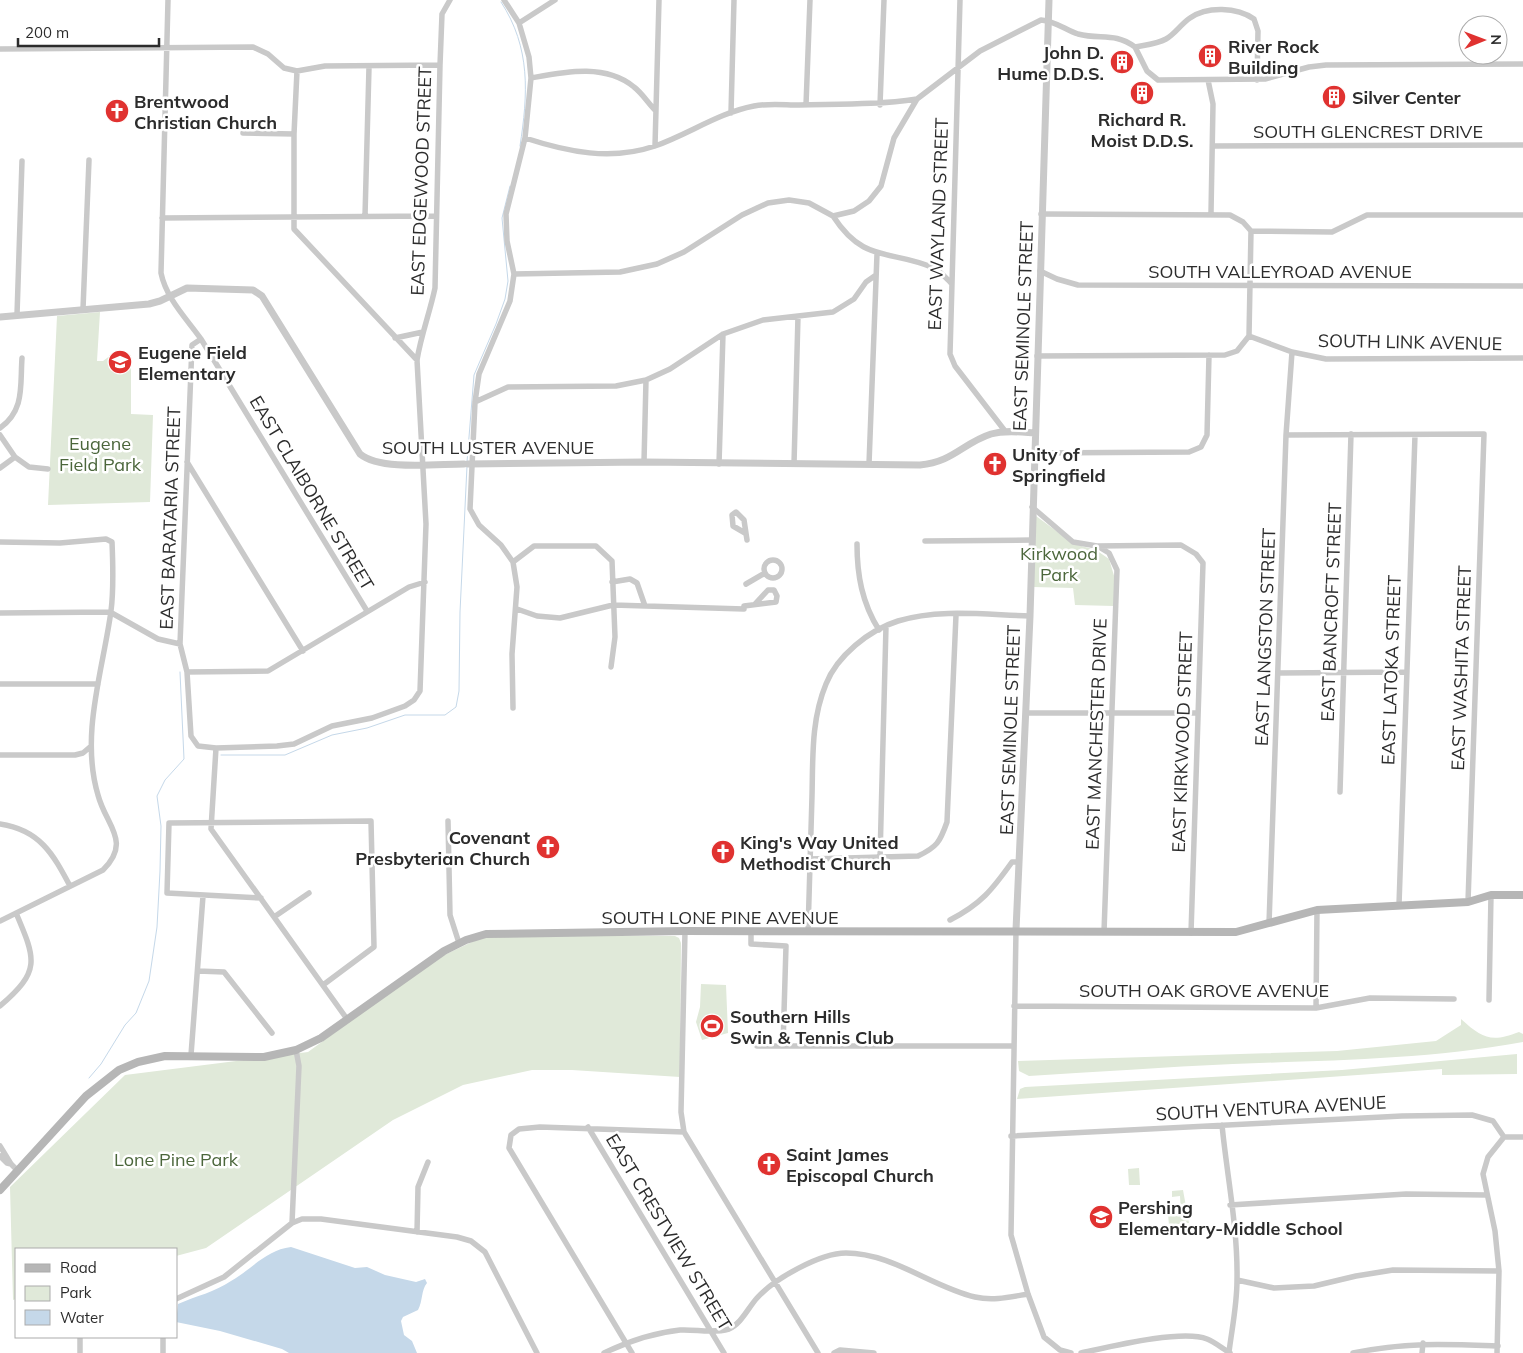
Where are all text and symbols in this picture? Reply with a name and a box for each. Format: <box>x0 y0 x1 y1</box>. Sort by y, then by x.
scale bar <box>18 15 159 47</box>
north arrow <box>1458 15 1508 65</box>
text: 200 m <box>25 23 69 42</box>
text: N <box>1487 34 1505 45</box>
place label: River Rock Building <box>1228 35 1320 79</box>
place label: John D. Hume D.D.S. <box>997 41 1104 85</box>
building icon: River Rock Building <box>1197 43 1223 69</box>
building icon: John D. Hume D.D.S. <box>1109 49 1135 75</box>
street label: EAST EDGEWOOD STREET <box>406 66 436 296</box>
building icon: Richard R. Moist D.D.S. <box>1129 80 1155 106</box>
building icon: Silver Center <box>1321 84 1347 110</box>
place label: Silver Center <box>1352 86 1462 109</box>
place label: Brentwood Christian Church <box>134 90 277 134</box>
church icon: Brentwood Christian Church <box>104 98 130 124</box>
place label: Richard R. Moist D.D.S. <box>1091 108 1193 152</box>
street label: EAST WAYLAND STREET <box>923 117 953 331</box>
street label: SOUTH GLENCREST DRIVE <box>1253 120 1483 143</box>
street label: EAST SEMINOLE STREET <box>1008 220 1038 432</box>
street label: SOUTH VALLEYROAD AVENUE <box>1148 260 1412 283</box>
street label: SOUTH LINK AVENUE <box>1318 329 1502 355</box>
place label: Eugene Field Elementary <box>138 341 247 385</box>
school or university icon: Eugene Field Elementary <box>107 349 133 375</box>
street label: EAST CLAIBORNE STREET <box>245 391 379 595</box>
street label: EAST BARATARIA STREET <box>155 406 185 630</box>
park label: Eugene Field Park <box>59 432 142 476</box>
street label: SOUTH LUSTER AVENUE <box>382 436 594 459</box>
place label: Unity of Springfield <box>1012 443 1106 487</box>
church icon: Unity of Springfield <box>982 451 1008 477</box>
street label: EAST BANCROFT STREET <box>1316 502 1346 722</box>
street label: EAST LANGSTON STREET <box>1250 527 1280 747</box>
park label: Kirkwood Park <box>1020 542 1098 586</box>
street label: EAST WASHITA STREET <box>1446 565 1476 771</box>
street label: EAST LATOKA STREET <box>1376 574 1406 765</box>
street label: EAST MANCHESTER DRIVE <box>1080 618 1112 850</box>
street label: EAST SEMINOLE STREET <box>995 624 1025 836</box>
street label: EAST KIRKWOOD STREET <box>1167 631 1197 853</box>
place label: Covenant Presbyterian Church <box>355 826 530 870</box>
place label: King's Way United Methodist Church <box>740 831 899 875</box>
church icon: Covenant Presbyterian Church <box>535 834 561 860</box>
church icon: King's Way United Methodist Church <box>710 839 736 865</box>
street label: SOUTH LONE PINE AVENUE <box>601 906 839 929</box>
street label: SOUTH OAK GROVE AVENUE <box>1079 979 1329 1002</box>
place label: Southern Hills Swin & Tennis Club <box>730 1005 894 1049</box>
sports icon: Southern Hills Swin & Tennis Club <box>699 1013 725 1039</box>
street label: SOUTH VENTURA AVENUE <box>1155 1090 1387 1126</box>
street label: EAST CRESTVIEW STREET <box>601 1129 737 1335</box>
place label: Saint James Episcopal Church <box>786 1143 934 1187</box>
park label: Lone Pine Park <box>114 1148 239 1171</box>
church icon: Saint James Episcopal Church <box>756 1151 782 1177</box>
place label: Pershing Elementary-Middle School <box>1118 1196 1343 1240</box>
school or university icon: Pershing Elementary-Middle School <box>1088 1204 1114 1230</box>
legend <box>15 1248 178 1338</box>
text: Road <box>60 1258 97 1277</box>
text: Park <box>60 1283 92 1302</box>
text: Water <box>60 1308 104 1327</box>

